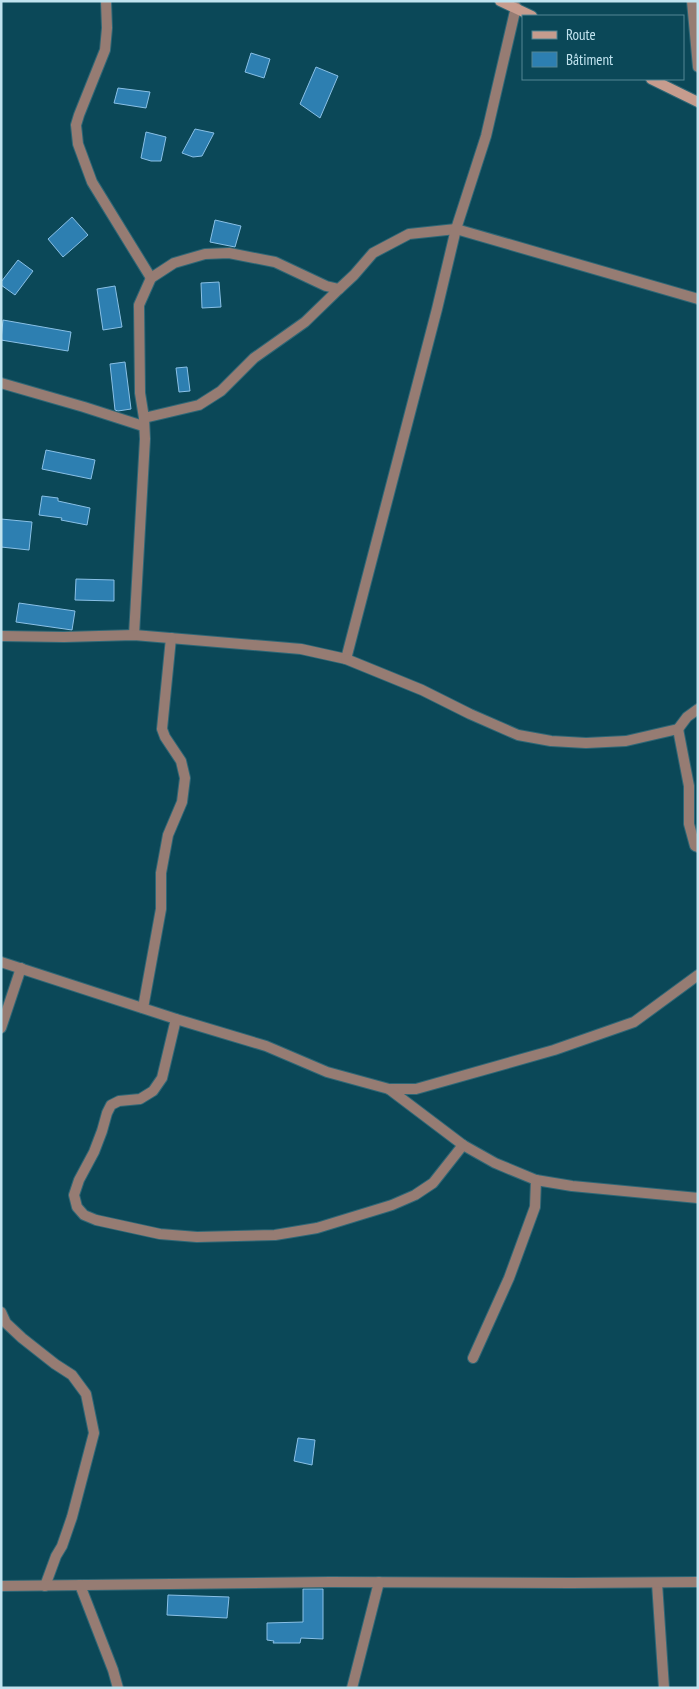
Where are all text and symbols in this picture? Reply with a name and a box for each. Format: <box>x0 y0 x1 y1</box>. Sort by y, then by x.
legend <box>522 15 684 80</box>
text: Route <box>566 25 596 44</box>
text: Bâtiment <box>566 50 613 69</box>

